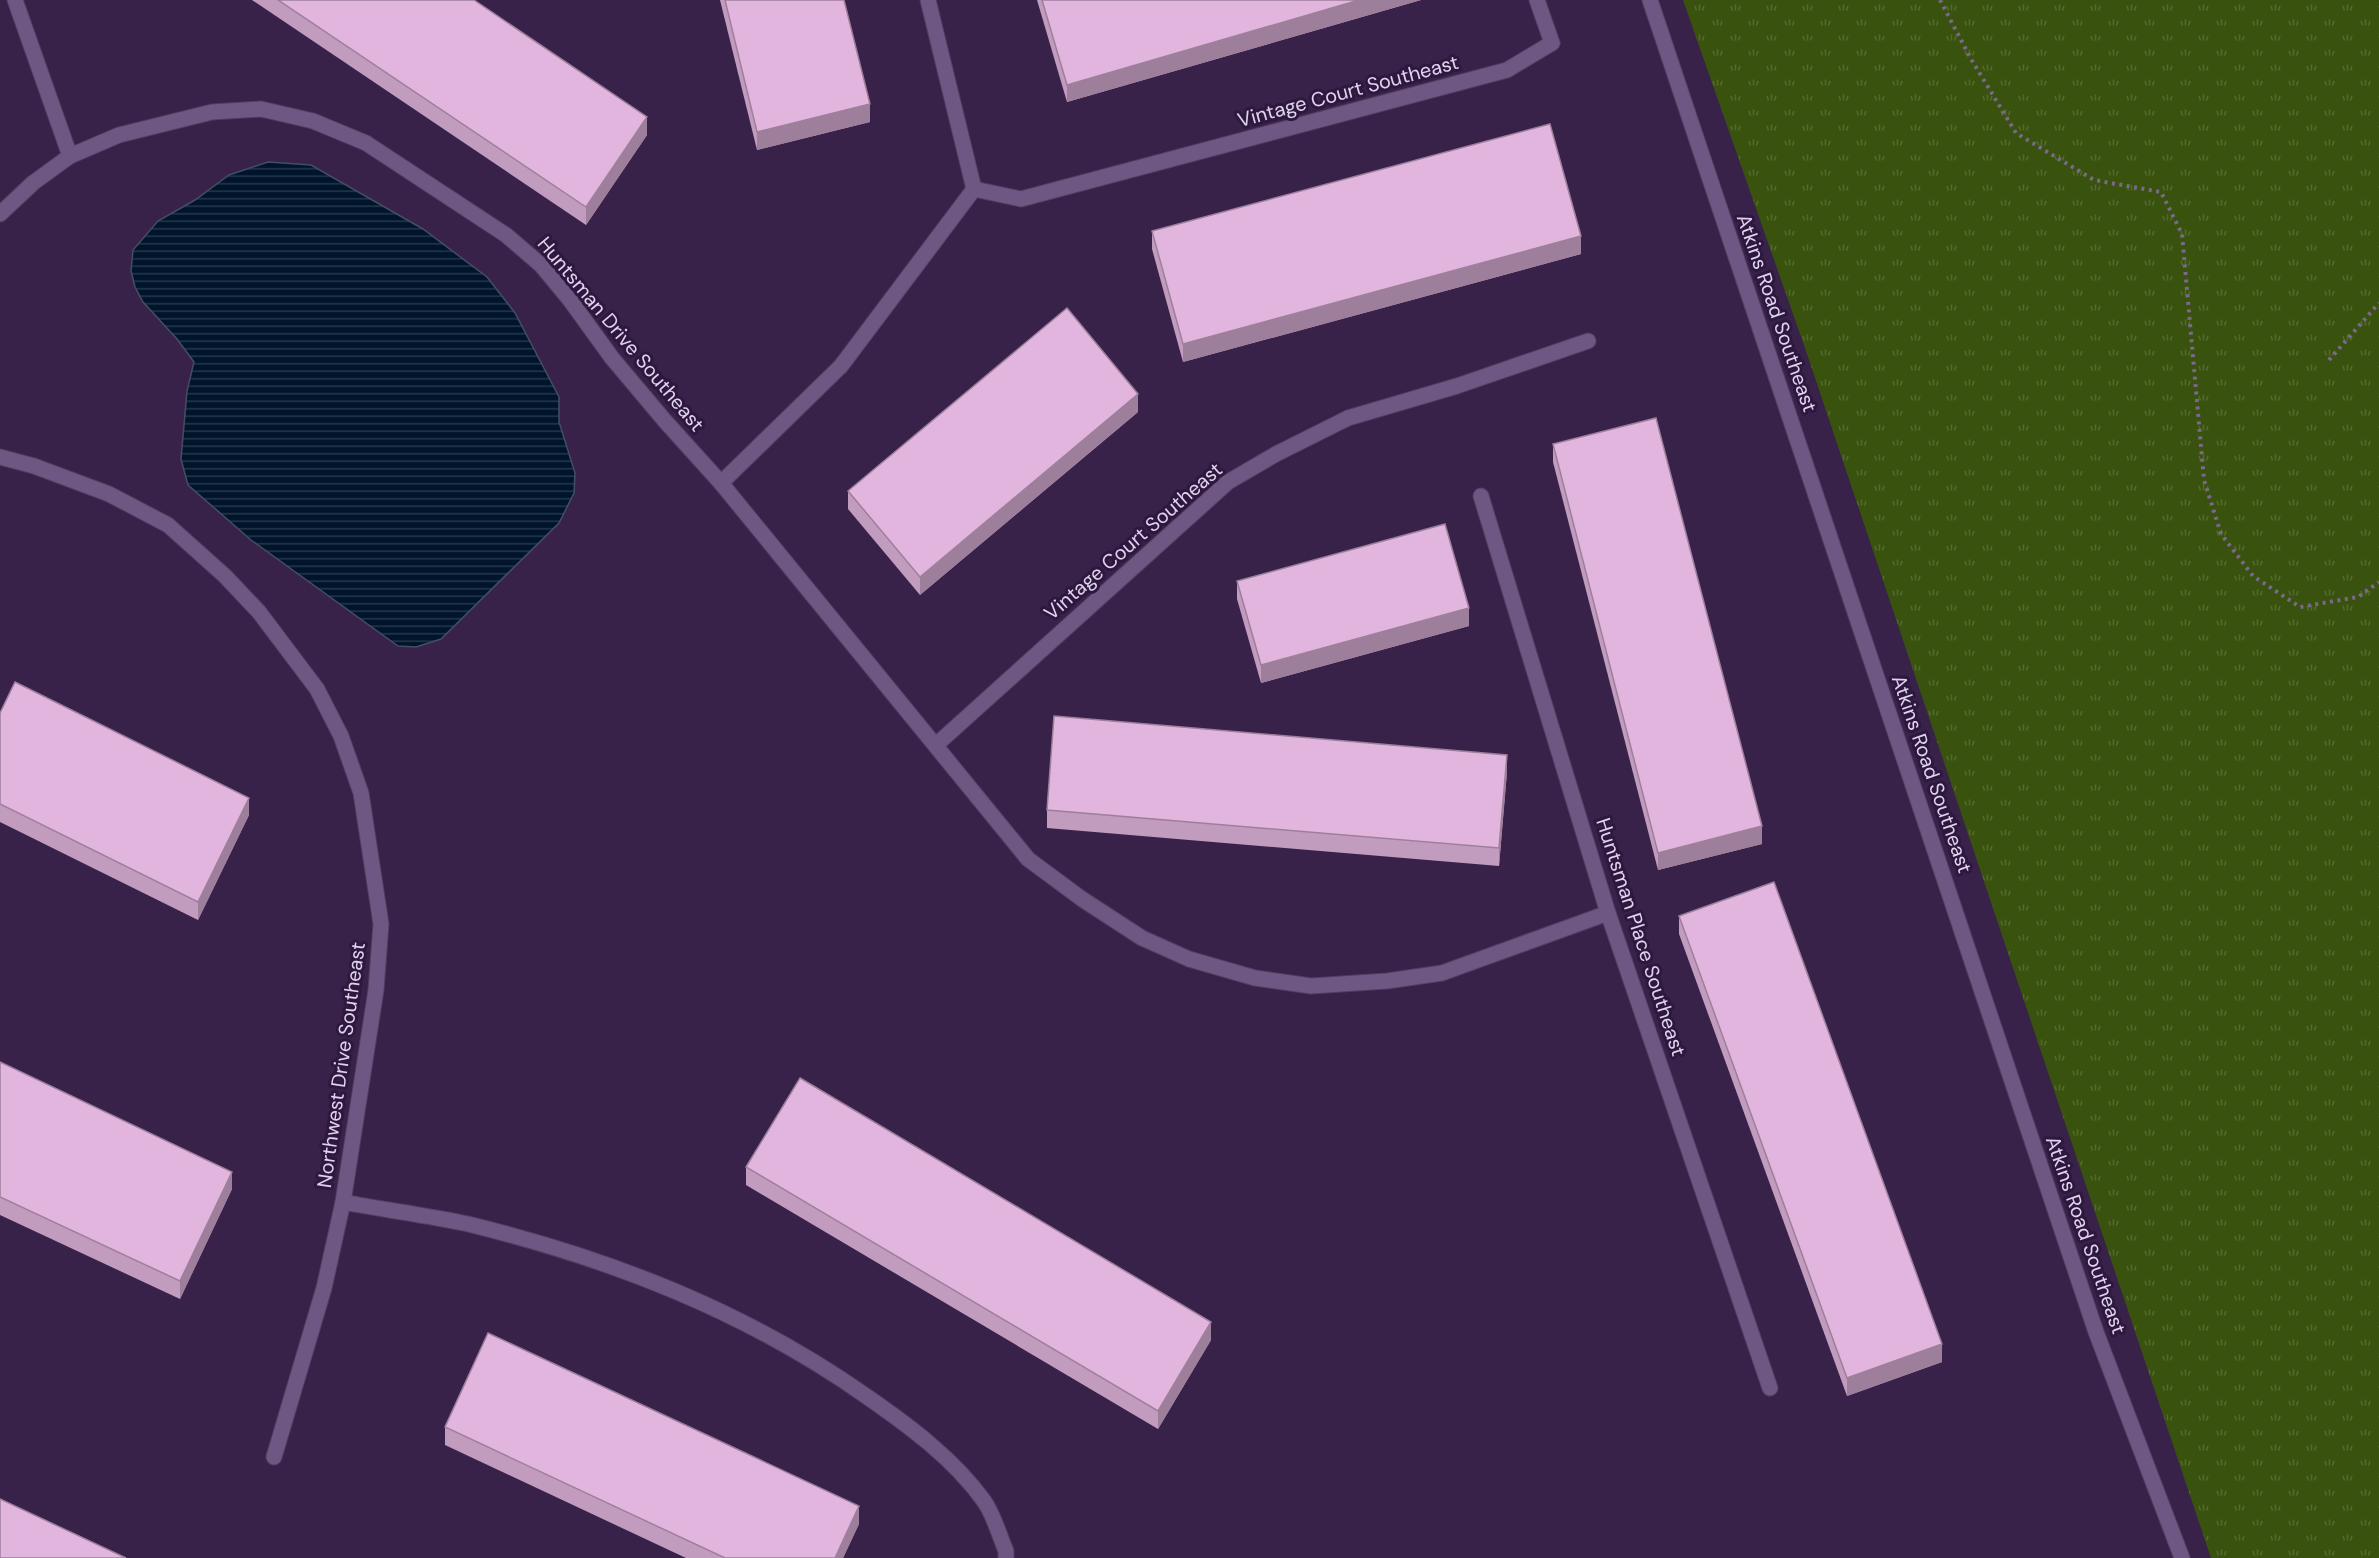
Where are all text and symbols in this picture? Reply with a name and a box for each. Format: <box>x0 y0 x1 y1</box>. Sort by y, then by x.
street label: Vintage Court Southeast <box>1235 49 1462 133</box>
street label: Atkins Road Southeast <box>1731 211 1823 416</box>
street label: Huntsman Drive Southeast <box>532 231 710 437</box>
street label: Vintage Court Southeast <box>1038 456 1228 626</box>
street label: Atkins Road Southeast <box>1886 672 1978 877</box>
street label: Huntsman Place Southeast <box>1590 815 1692 1060</box>
street label: Northwest Drive Southeast <box>311 940 371 1190</box>
street label: Atkins Road Southeast <box>2040 1133 2132 1338</box>

